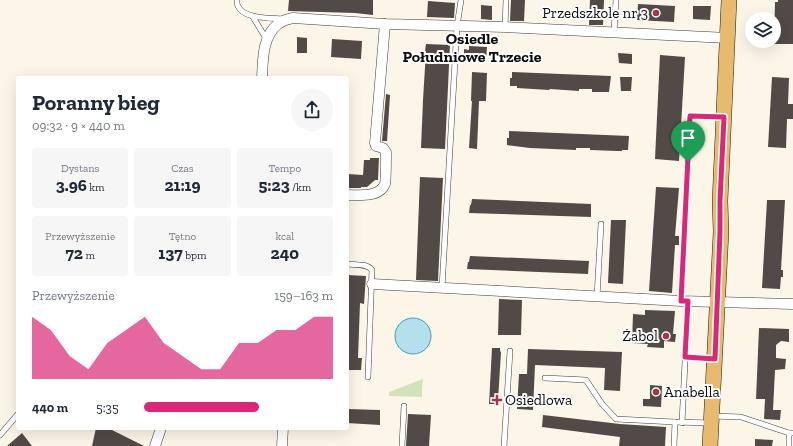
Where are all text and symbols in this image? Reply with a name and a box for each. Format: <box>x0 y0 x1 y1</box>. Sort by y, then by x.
place label: Przedszkole nr 3 <box>542 4 648 22</box>
marker: Przedszkole nr 3 <box>651 8 661 18</box>
map controls <box>745 12 781 48</box>
button: layers <box>745 12 781 48</box>
district label: Osiedle Południowe Trzecie <box>403 29 542 66</box>
text: Poranny bieg <box>32 89 160 116</box>
button: share <box>291 89 333 131</box>
text: 09:32 · 9 × 440 m <box>32 118 125 133</box>
pin <box>671 121 705 162</box>
icon: arrive <box>677 127 699 149</box>
text: Dystans <box>61 162 99 175</box>
text: Czas <box>171 162 194 175</box>
text: Tempo <box>269 162 301 175</box>
text: 3.96 <box>56 175 87 195</box>
text: 21:19 <box>164 175 201 195</box>
text: 5:23 <box>258 175 290 195</box>
text: km <box>87 181 105 194</box>
text: /km <box>290 181 311 194</box>
text: Przewyższenie <box>45 230 115 243</box>
text: Tętno <box>169 230 196 243</box>
text: kcal <box>275 230 294 243</box>
text: 72 <box>65 243 83 263</box>
text: 137 <box>158 243 183 263</box>
text: 240 <box>271 243 299 263</box>
text: m <box>83 249 95 262</box>
text: bpm <box>183 249 207 262</box>
text: Przewyższenie <box>32 288 115 303</box>
text: 159–163 m <box>274 288 333 303</box>
place label: Żabol <box>622 327 658 345</box>
marker: Żabol <box>661 331 671 341</box>
place label: Anabella <box>664 383 720 401</box>
marker: Anabella <box>651 387 661 397</box>
place label: Osiedlowa <box>505 391 572 409</box>
marker: Osiedlowa <box>492 395 502 405</box>
text: 440 m <box>32 400 68 415</box>
text: 5:35 <box>96 400 119 415</box>

